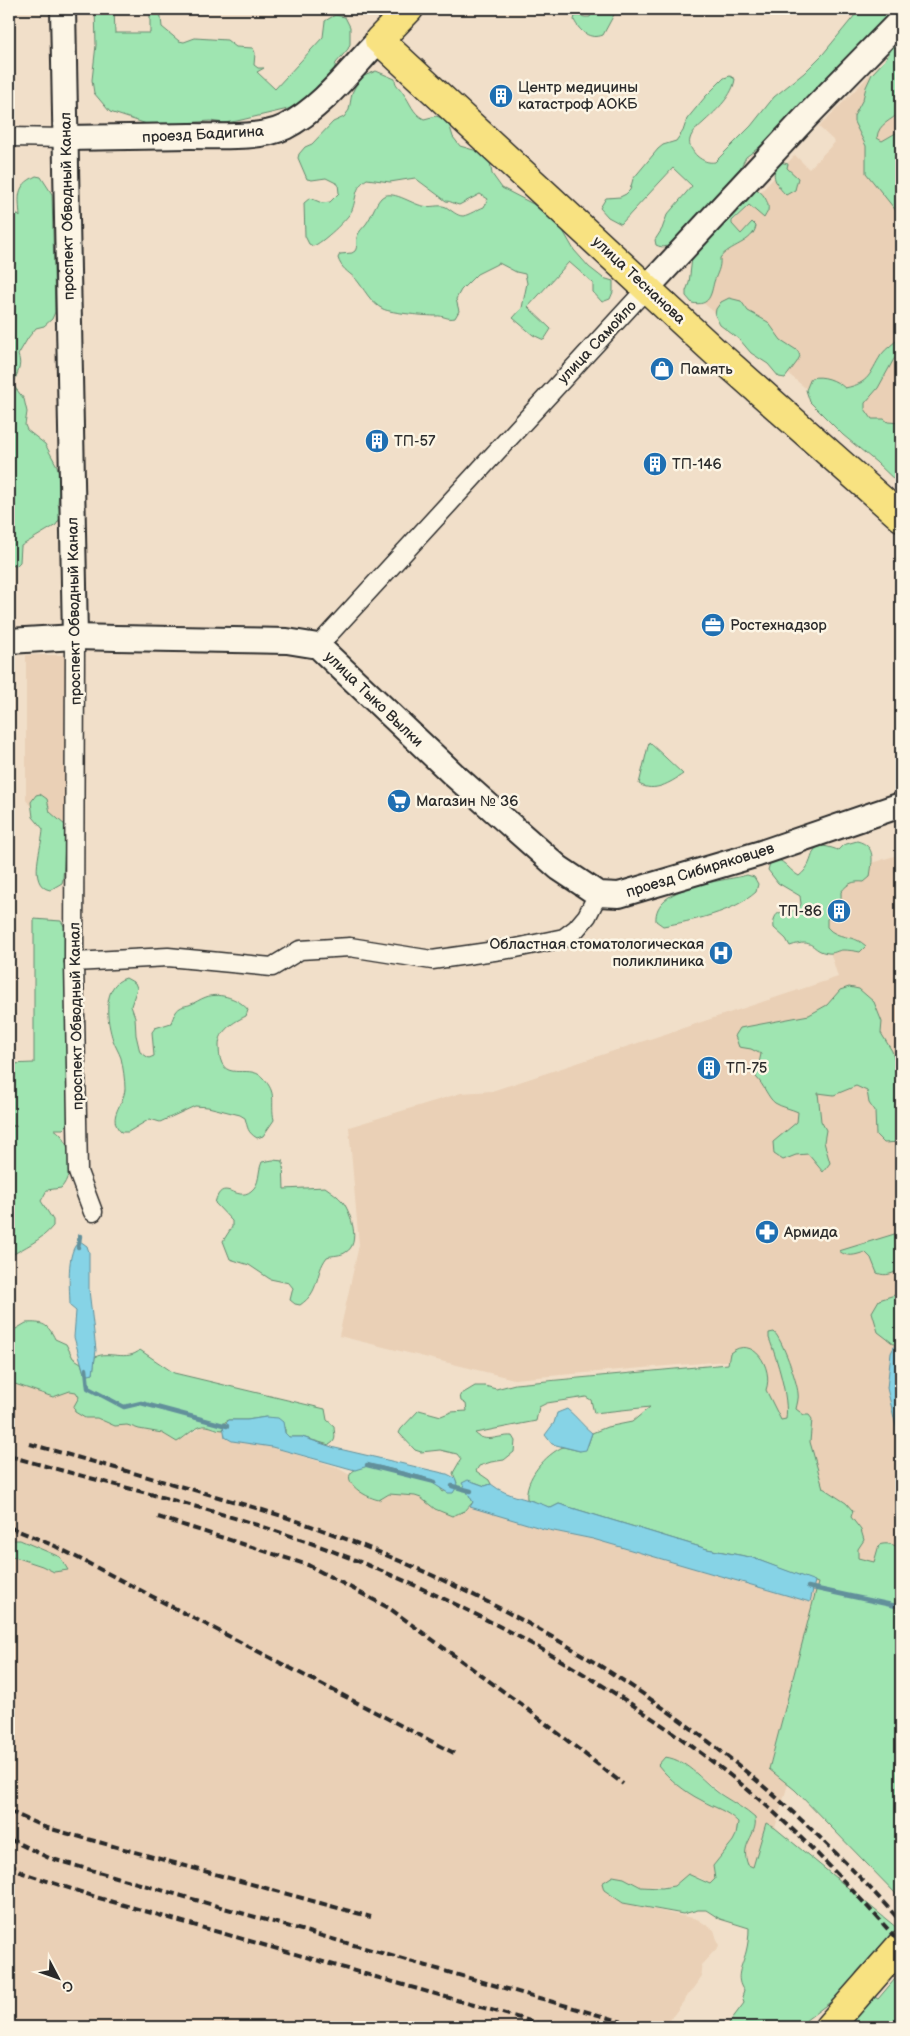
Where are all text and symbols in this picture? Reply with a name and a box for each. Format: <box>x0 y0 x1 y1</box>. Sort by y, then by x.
place label: Центр медицины катастроф АОКБ <box>518 78 638 114</box>
building icon: Центр медицины катастроф АОКБ <box>488 83 514 109</box>
street label: проспект Обводный Канал <box>56 112 79 300</box>
street label: проезд Бадигина <box>142 122 265 147</box>
street label: улица Теснанова <box>588 232 689 328</box>
street label: улица Самойло <box>554 297 641 388</box>
shop icon: Память <box>649 356 675 382</box>
place label: Память <box>680 360 733 379</box>
building icon: ТП-57 <box>364 428 390 454</box>
place label: ТП-57 <box>394 432 436 451</box>
building icon: ТП-146 <box>642 451 668 477</box>
place label: ТП-146 <box>672 455 722 474</box>
street label: проспект Обводный Канал <box>63 517 86 705</box>
office icon: Ростехнадзор <box>700 612 726 638</box>
place label: Ростехнадзор <box>730 616 827 635</box>
street label: улица Тыко Вылки <box>320 647 427 751</box>
supermarket icon: Магазин № 36 <box>386 788 412 814</box>
place label: Магазин № 36 <box>416 792 518 811</box>
street label: проезд Сибиряковцев <box>624 839 777 902</box>
building icon: ТП-86 <box>826 898 852 924</box>
place label: ТП-86 <box>779 902 822 921</box>
street label: проспект Обводный Канал <box>65 922 88 1110</box>
place label: Областная стоматологическая поликлиника <box>490 935 704 971</box>
hospital icon: Областная стоматологическая поликлиника <box>708 940 734 966</box>
building icon: ТП-75 <box>696 1055 722 1081</box>
place label: ТП-75 <box>726 1059 767 1078</box>
pharmacy icon: Армида <box>754 1219 780 1245</box>
place label: Армида <box>783 1223 838 1242</box>
north arrow <box>32 1954 82 2004</box>
text: С <box>58 1977 77 1996</box>

